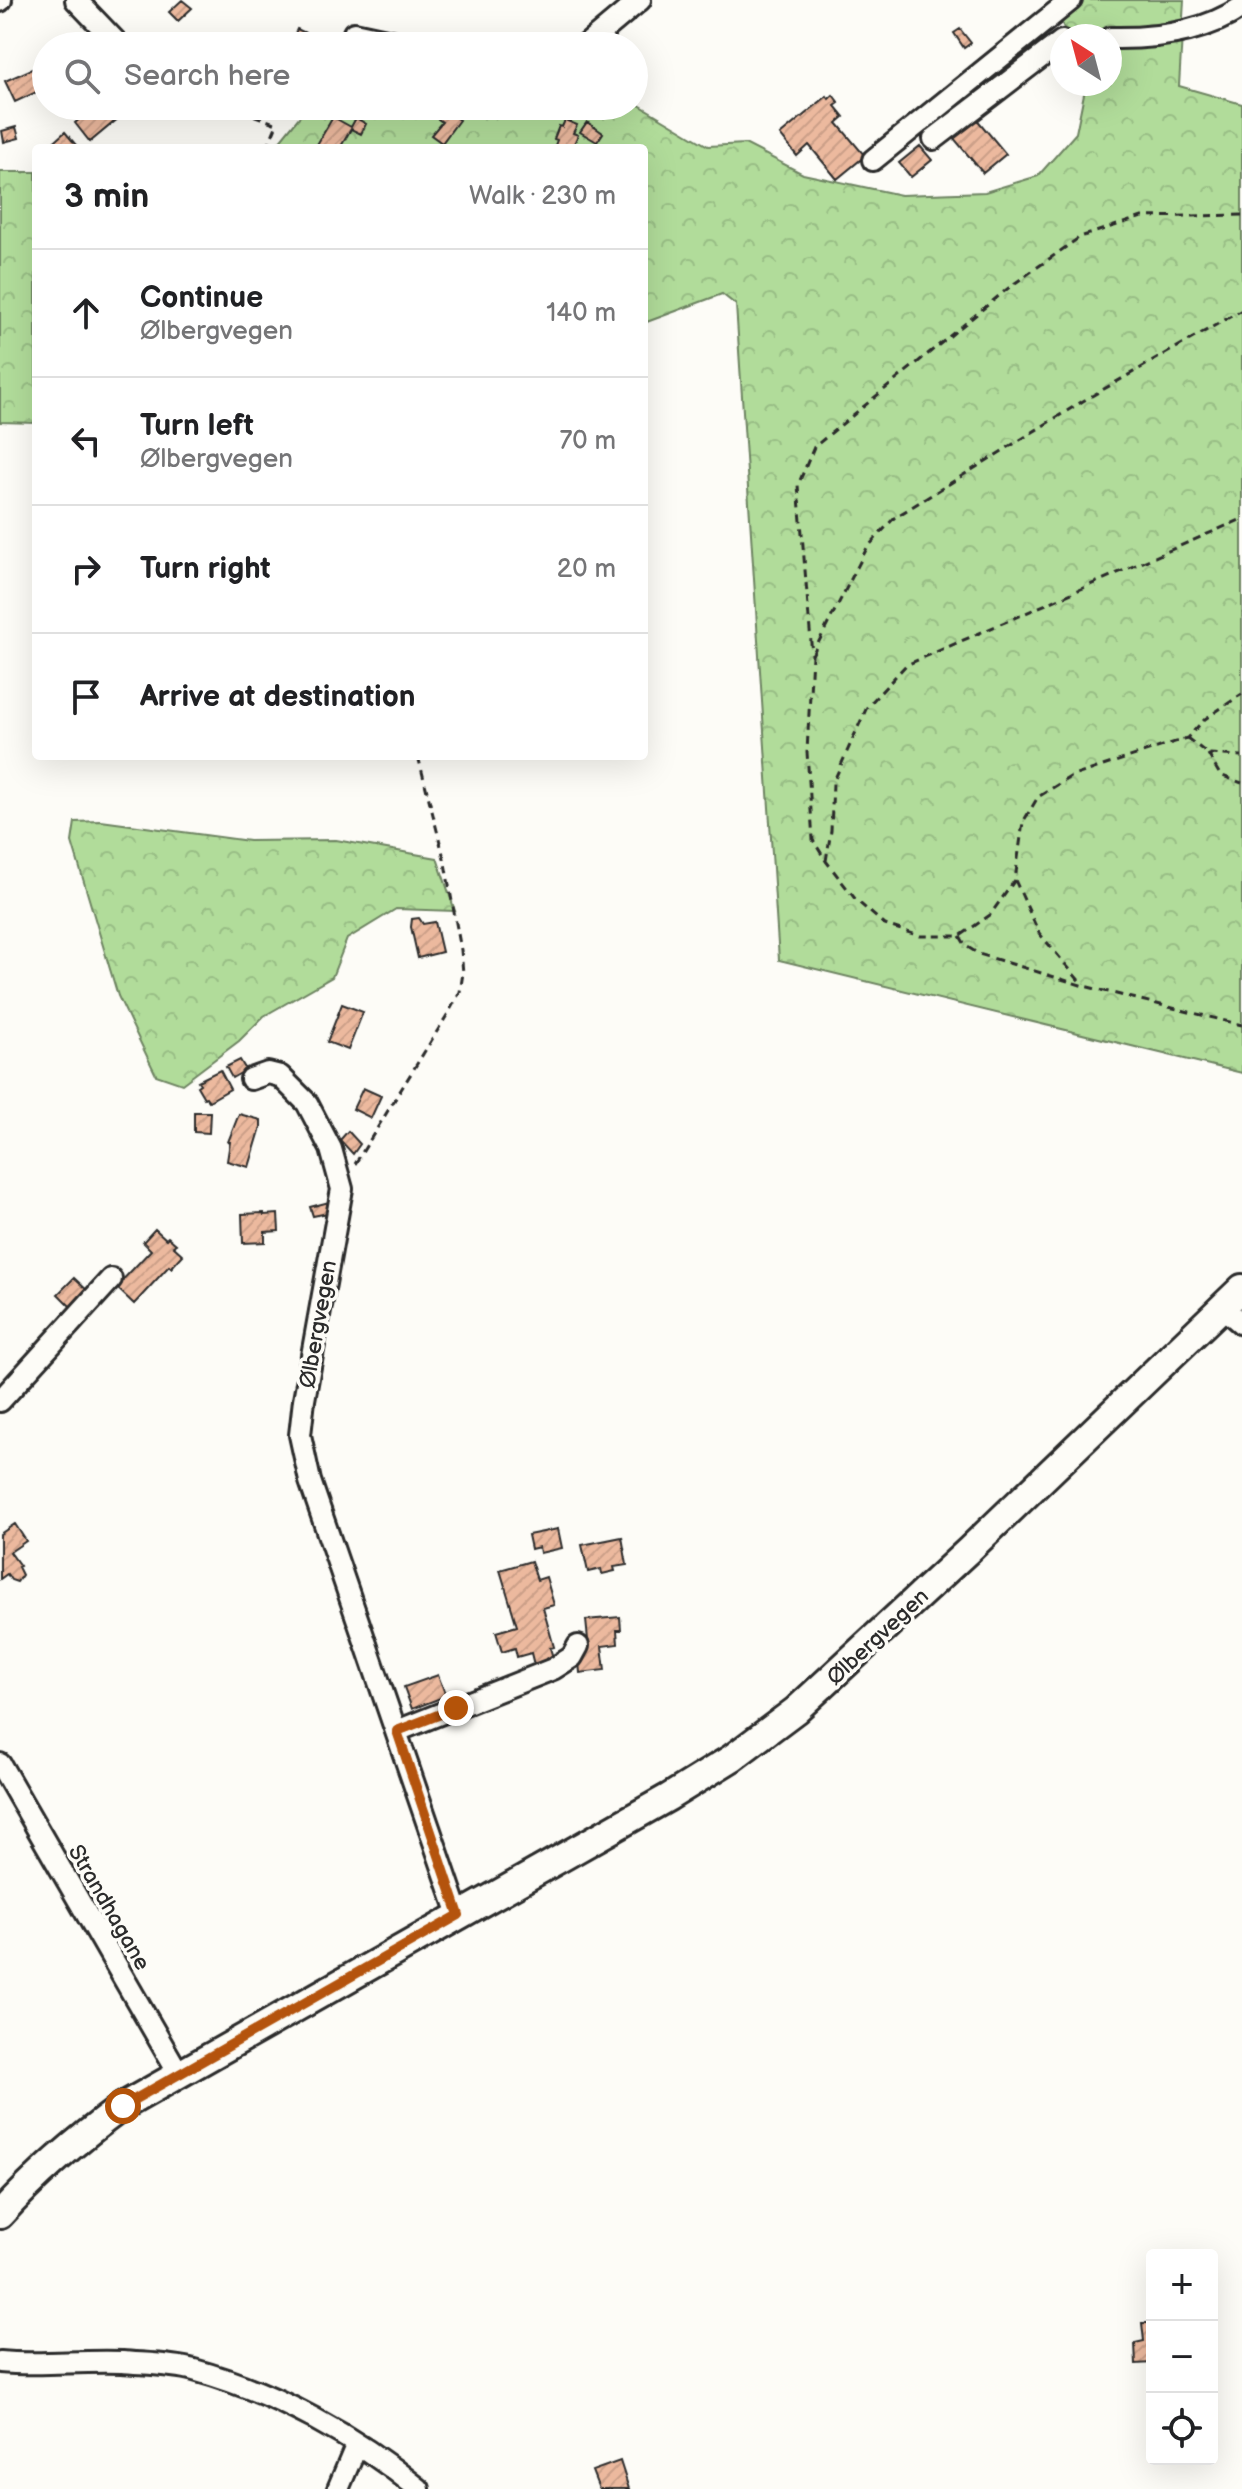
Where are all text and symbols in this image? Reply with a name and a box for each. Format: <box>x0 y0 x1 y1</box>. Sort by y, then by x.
north arrow <box>1050 24 1122 96</box>
search box <box>32 32 648 120</box>
icon: search <box>60 54 104 98</box>
text: Search here <box>124 58 290 94</box>
text: 3 min <box>64 176 149 217</box>
text: Walk · 230 m <box>469 181 616 212</box>
text: Continue <box>140 280 263 316</box>
icon: ahead <box>64 291 108 335</box>
text: 140 m <box>546 298 616 329</box>
text: Ølbergvegen <box>140 316 293 347</box>
text: Turn left <box>140 408 254 444</box>
icon: left <box>64 419 108 463</box>
text: 70 m <box>559 426 616 457</box>
text: Ølbergvegen <box>140 444 293 475</box>
icon: right <box>64 547 108 591</box>
text: Turn right <box>140 551 271 587</box>
text: 20 m <box>557 554 616 585</box>
icon: arrive <box>64 675 108 719</box>
text: Arrive at destination <box>140 679 416 715</box>
street label: Ølbergvegen <box>294 1258 343 1390</box>
street label: Ølbergvegen <box>822 1583 935 1691</box>
route end <box>438 1690 474 1726</box>
street label: Strandhagane <box>62 1840 155 1975</box>
route start <box>105 2088 141 2124</box>
map controls <box>1146 2249 1218 2465</box>
button: + <box>1146 2249 1218 2321</box>
button: − <box>1146 2321 1218 2393</box>
button: locate <box>1146 2393 1218 2465</box>

